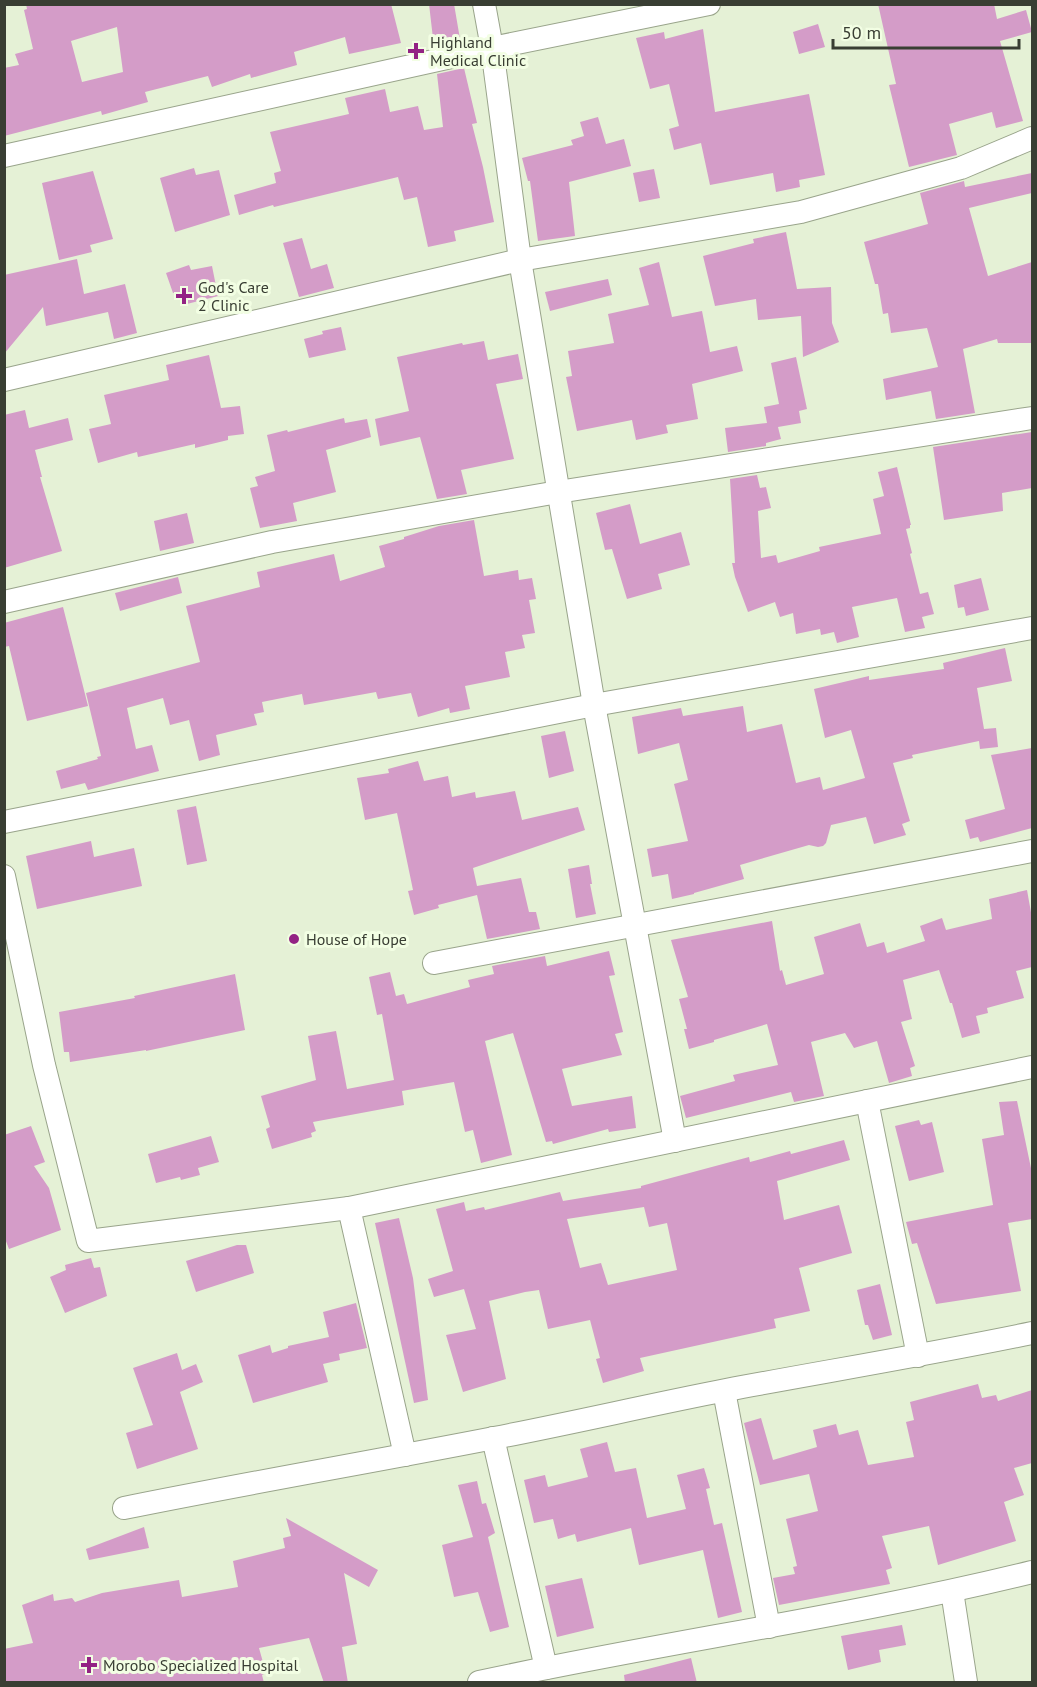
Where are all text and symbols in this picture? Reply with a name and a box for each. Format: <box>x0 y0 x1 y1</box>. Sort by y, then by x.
scale bar <box>833 12 1019 50</box>
text: 50 m <box>842 21 881 44</box>
place label: Highland Medical Clinic <box>430 32 526 70</box>
marker: Highland Medical Clinic <box>407 42 425 60</box>
place label: God's Care 2 Clinic <box>198 277 269 315</box>
marker: God's Care 2 Clinic <box>175 287 193 305</box>
place label: House of Hope <box>306 929 407 949</box>
marker: House of Hope <box>287 932 301 946</box>
place label: Morobo Specialized Hospital <box>103 1655 299 1675</box>
marker: Morobo Specialized Hospital <box>80 1656 98 1674</box>

